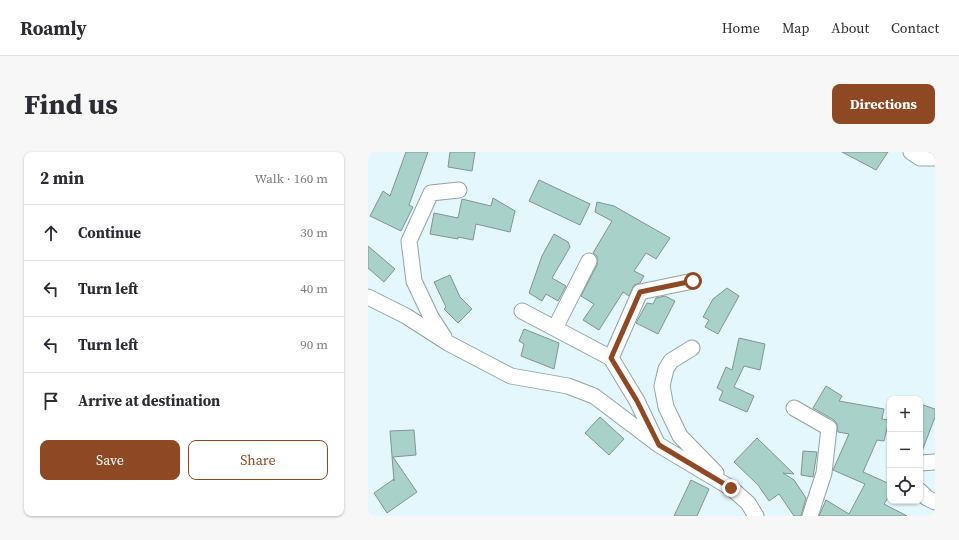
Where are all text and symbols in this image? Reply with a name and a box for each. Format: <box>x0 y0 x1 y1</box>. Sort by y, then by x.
text: Roamly <box>20 15 87 41</box>
text: Home <box>722 18 760 38</box>
text: Map <box>782 18 809 38</box>
text: About <box>831 18 869 38</box>
text: Contact <box>891 18 939 38</box>
button: Directions <box>832 84 935 124</box>
text: Find us <box>24 85 118 123</box>
text: 2 min <box>40 166 84 190</box>
text: Walk · 160 m <box>255 170 328 187</box>
icon: ahead <box>40 222 62 244</box>
text: Continue <box>78 222 141 243</box>
text: 30 m <box>300 224 328 241</box>
route start <box>684 272 702 290</box>
icon: left <box>40 278 62 300</box>
text: Turn left <box>78 278 138 299</box>
text: 40 m <box>300 280 328 297</box>
icon: left <box>40 334 62 356</box>
text: Turn left <box>78 334 138 355</box>
text: 90 m <box>300 336 328 353</box>
icon: arrive <box>40 390 62 412</box>
text: Arrive at destination <box>78 390 220 411</box>
map controls <box>887 396 923 504</box>
button: + <box>887 396 923 432</box>
button: − <box>887 432 923 468</box>
button: Save <box>40 440 180 480</box>
button: Share <box>188 440 328 480</box>
button: locate <box>887 468 923 504</box>
route end <box>722 479 740 497</box>

